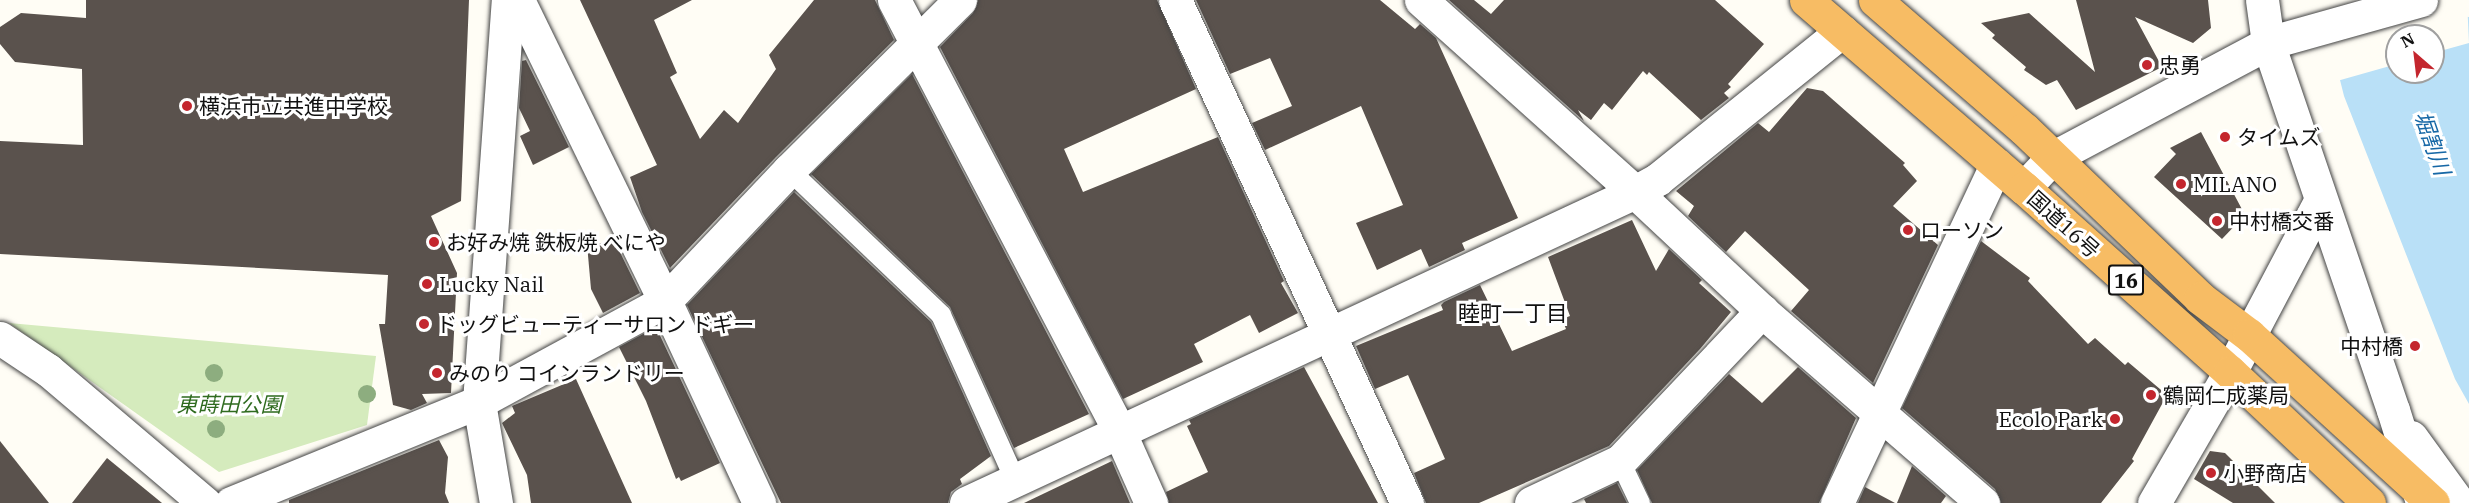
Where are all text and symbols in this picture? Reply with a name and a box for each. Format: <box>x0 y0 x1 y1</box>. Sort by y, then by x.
north arrow <box>2385 24 2445 84</box>
text: N <box>2397 28 2418 52</box>
place label: 忠勇 <box>2159 52 2201 78</box>
marker: 忠勇 <box>2140 58 2154 72</box>
place label: 横浜市立共進中学校 <box>199 93 388 119</box>
marker: 横浜市立共進中学校 <box>180 99 194 113</box>
water label: 堀割川 <box>2410 108 2456 178</box>
place label: タイムズ <box>2237 124 2321 150</box>
marker: タイムズ <box>2218 130 2232 144</box>
place label: MILANO <box>2193 171 2277 197</box>
marker: MILANO <box>2174 177 2188 191</box>
street label: 国道16号 <box>2023 185 2105 263</box>
place label: 中村橋交番 <box>2229 208 2334 234</box>
marker: 中村橋交番 <box>2210 214 2224 228</box>
place label: ローソン <box>1920 217 2004 243</box>
marker: ローソン <box>1901 223 1915 237</box>
place label: お好み焼 鉄板焼 べにや <box>446 229 666 255</box>
marker: お好み焼 鉄板焼 べにや <box>427 235 441 249</box>
road number: 16 <box>2108 263 2144 297</box>
place label: Lucky Nail <box>439 271 544 297</box>
marker: Lucky Nail <box>420 277 434 291</box>
district label: 睦町一丁目 <box>1458 300 1568 326</box>
place label: ドッグビューティーサロン ドギー <box>436 311 756 337</box>
marker: ドッグビューティーサロン ドギー <box>417 317 431 331</box>
place label: 中村橋 <box>2340 333 2403 359</box>
marker: 中村橋 <box>2408 339 2422 353</box>
place label: みのり コインランドリー <box>449 360 685 386</box>
marker: みのり コインランドリー <box>430 366 444 380</box>
place label: 鶴岡仁成薬局 <box>2163 382 2289 408</box>
marker: 鶴岡仁成薬局 <box>2144 388 2158 402</box>
park label: 東蒔田公園 <box>177 391 281 417</box>
place label: Ecolo Park <box>1998 406 2103 432</box>
marker: Ecolo Park <box>2108 412 2122 426</box>
place label: 小野商店 <box>2223 460 2307 486</box>
marker: 小野商店 <box>2204 466 2218 480</box>

